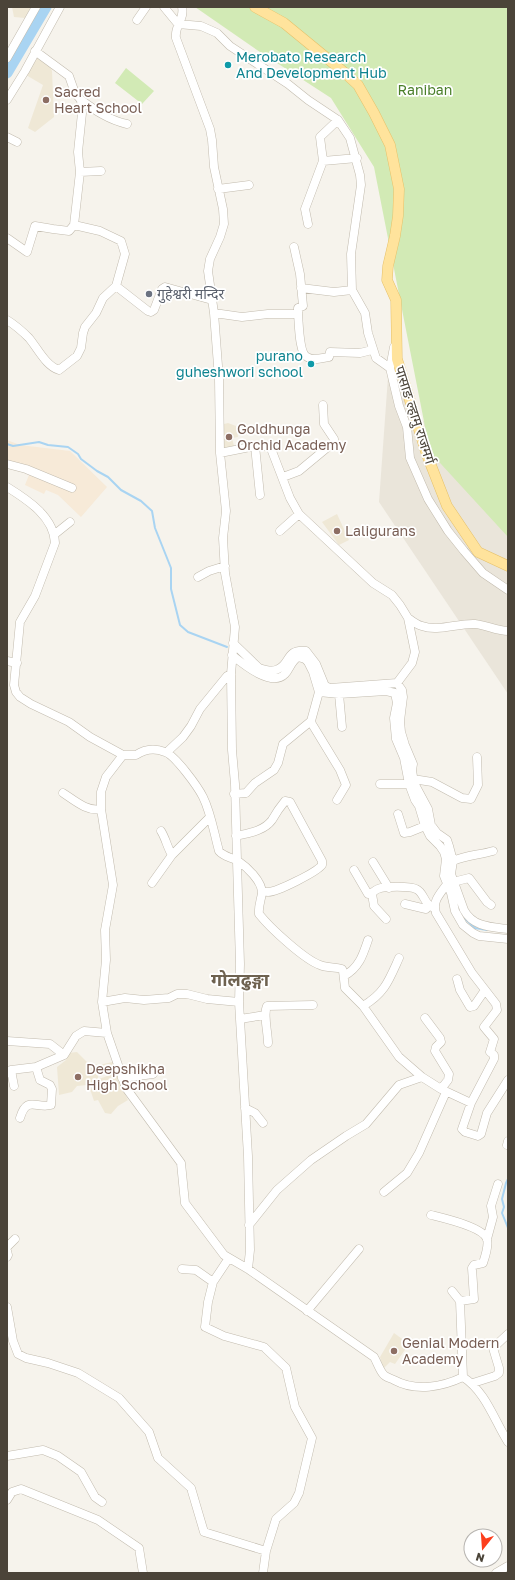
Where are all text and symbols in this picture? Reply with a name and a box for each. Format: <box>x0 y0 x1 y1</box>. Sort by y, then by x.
place label: Merobato Research And Development Hub <box>236 48 387 81</box>
marker: Merobato Research And Development Hub <box>223 60 233 70</box>
park label: Raniban <box>398 81 452 98</box>
place label: Sacred Heart School <box>54 83 142 116</box>
marker: Sacred Heart School <box>41 95 51 105</box>
place label: गुहेश्वरी मन्दिर <box>157 285 225 304</box>
marker: गुहेश्वरी मन्दिर <box>144 289 154 299</box>
place label: purano guheshwori school <box>176 347 303 380</box>
marker: purano guheshwori school <box>306 359 316 369</box>
street label: पासाङ ल्हामु राजमर्ग <box>390 364 440 468</box>
place label: Goldhunga Orchid Academy <box>237 420 346 453</box>
marker: Goldhunga Orchid Academy <box>224 432 234 442</box>
place label: Laligurans <box>345 522 416 539</box>
marker: Laligurans <box>332 526 342 536</box>
district label: गोलढुङ्गा <box>211 968 270 991</box>
place label: Deepshikha High School <box>86 1060 168 1093</box>
marker: Deepshikha High School <box>73 1072 83 1082</box>
place label: Genial Modern Academy <box>402 1334 499 1367</box>
marker: Genial Modern Academy <box>389 1346 399 1356</box>
north arrow <box>463 1528 503 1568</box>
text: N <box>474 1551 486 1565</box>

